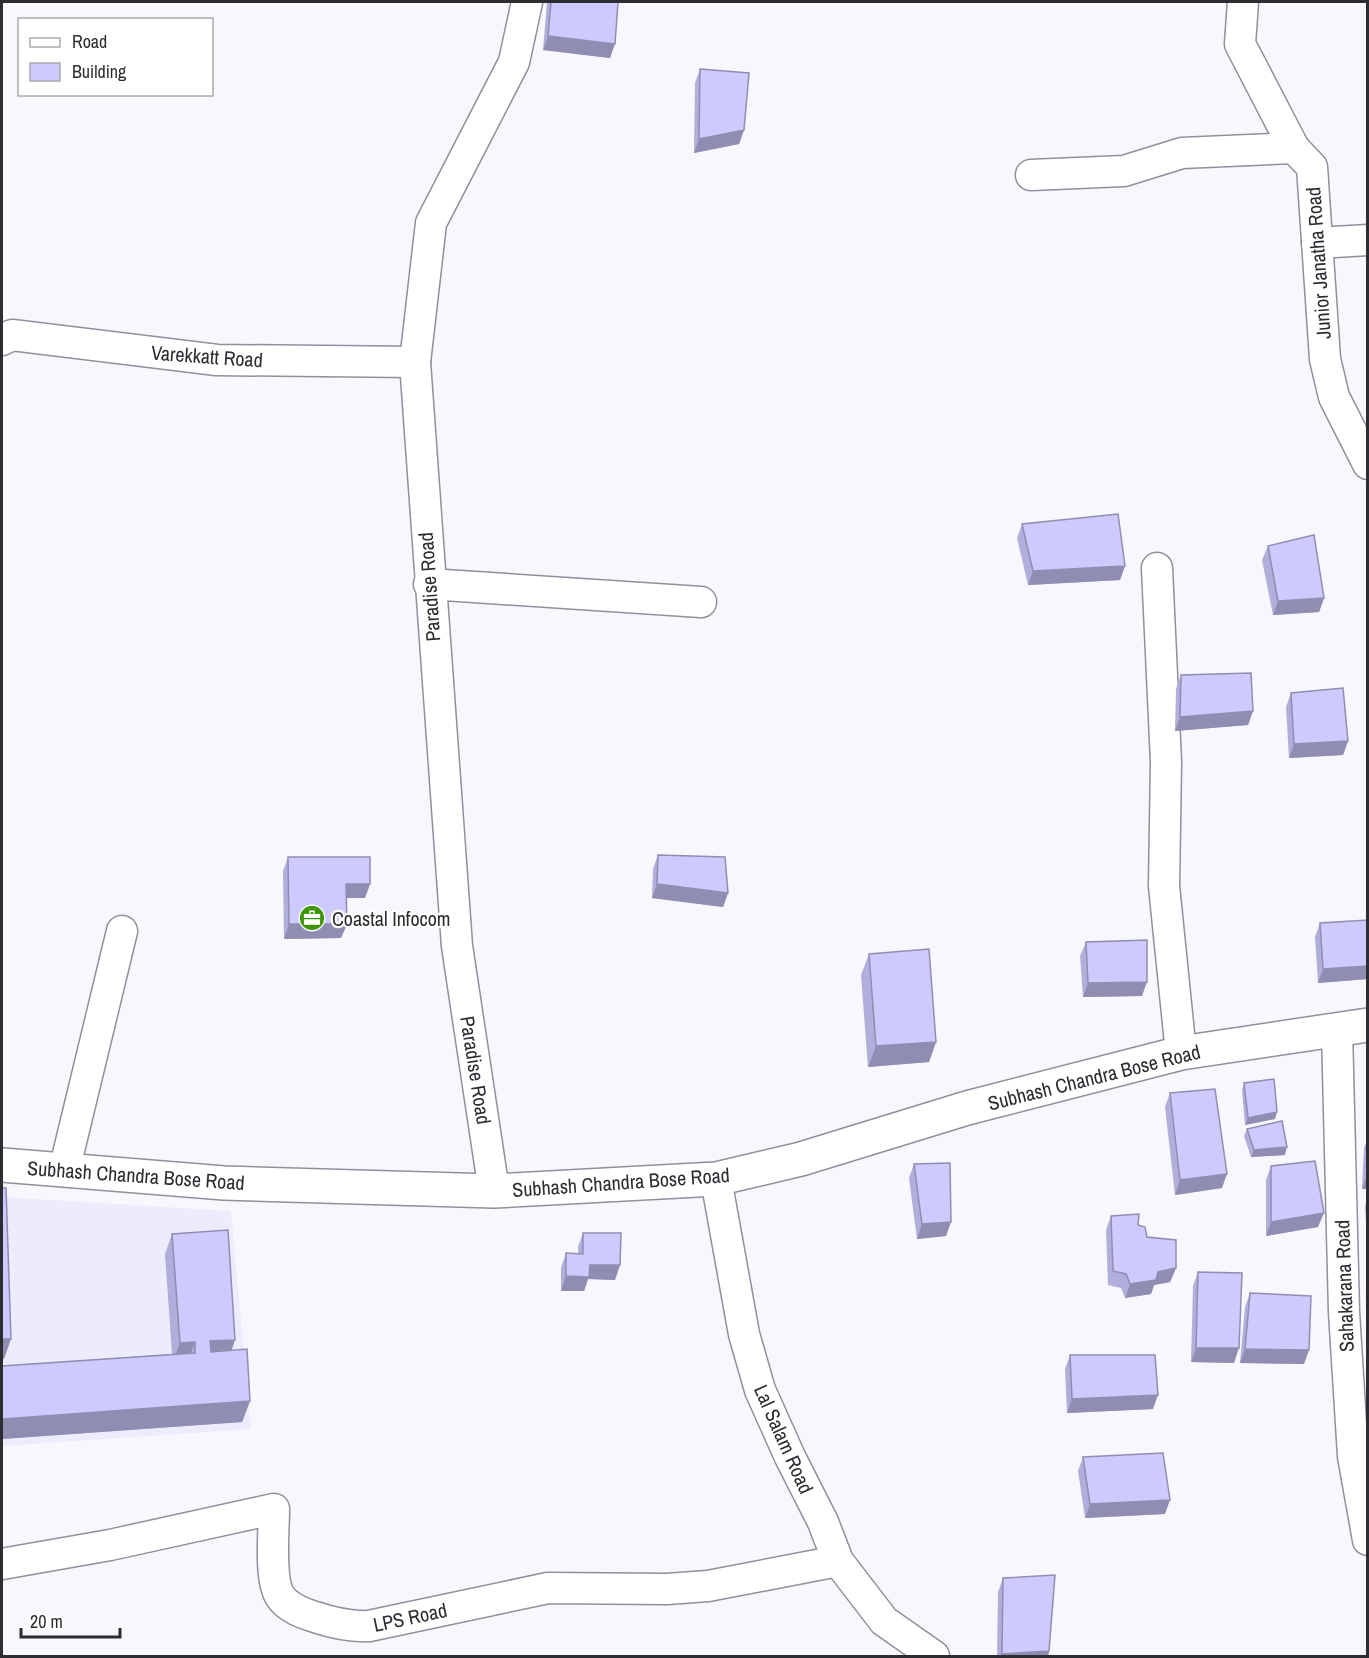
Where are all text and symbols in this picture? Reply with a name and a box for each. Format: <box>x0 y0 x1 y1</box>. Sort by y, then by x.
legend <box>18 18 213 96</box>
text: Road <box>72 29 107 54</box>
text: Building <box>72 59 127 84</box>
street label: Junior Janatha Road <box>1299 186 1337 340</box>
street label: Varekkatt Road <box>150 339 264 373</box>
street label: Paradise Road <box>412 531 446 643</box>
office icon: Coastal Infocom <box>297 903 327 933</box>
place label: Coastal Infocom <box>332 905 451 932</box>
street label: Paradise Road <box>454 1014 498 1126</box>
street label: Subhash Chandra Bose Road <box>985 1038 1203 1116</box>
street label: Subhash Chandra Bose Road <box>26 1154 246 1196</box>
street label: Subhash Chandra Bose Road <box>511 1161 731 1203</box>
street label: Sahakarana Road <box>1328 1219 1360 1353</box>
street label: Lal Salam Road <box>748 1380 820 1498</box>
street label: LPS Road <box>371 1596 449 1638</box>
scale bar <box>21 1601 120 1639</box>
text: 20 m <box>30 1609 63 1634</box>

